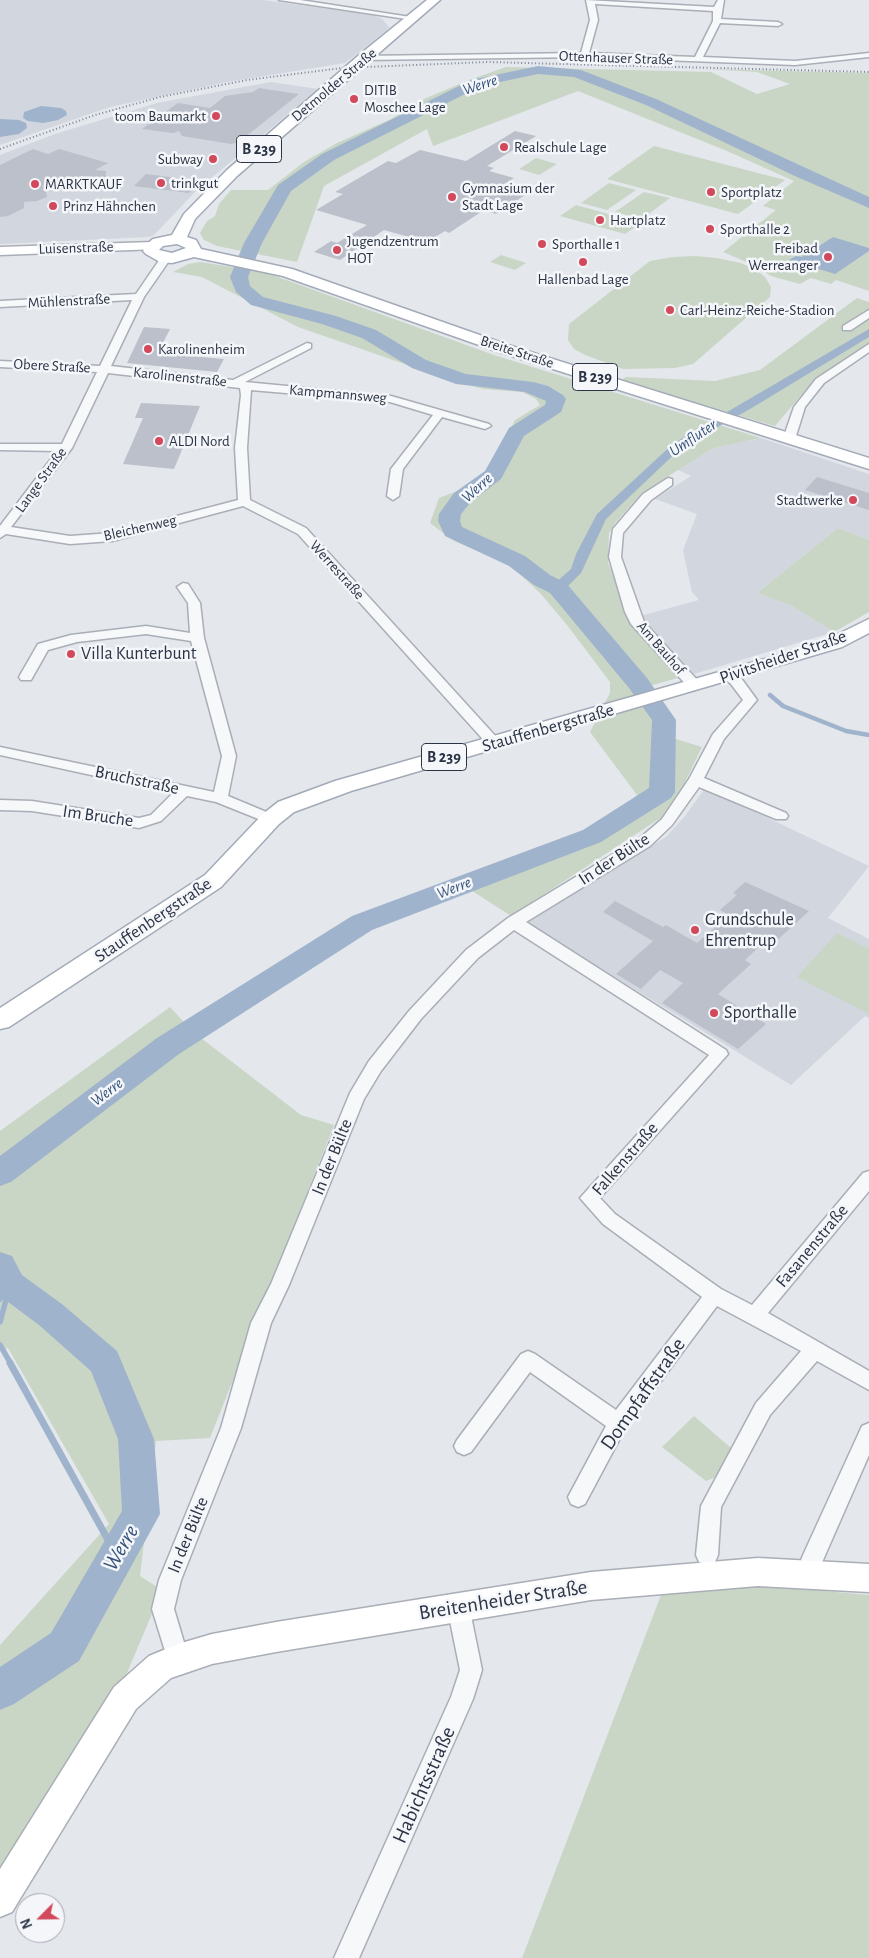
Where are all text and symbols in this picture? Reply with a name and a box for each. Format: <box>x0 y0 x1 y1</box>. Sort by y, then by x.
street label: Detmolder Straße <box>288 44 380 126</box>
street label: Ottenhauser Straße <box>559 47 673 69</box>
water label: Werre <box>460 70 500 100</box>
place label: DITIB Moschee Lage <box>364 81 446 116</box>
marker: DITIB Moschee Lage <box>348 93 360 105</box>
place label: toom Baumarkt <box>115 107 206 125</box>
marker: toom Baumarkt <box>210 110 222 122</box>
road number: B 239 <box>236 136 282 162</box>
place label: Realschule Lage <box>514 138 607 156</box>
marker: Realschule Lage <box>498 141 510 153</box>
place label: Subway <box>158 150 203 168</box>
marker: Subway <box>207 153 219 165</box>
place label: trinkgut <box>171 174 218 192</box>
place label: MARKTKAUF <box>45 175 122 193</box>
marker: trinkgut <box>155 177 167 189</box>
marker: MARKTKAUF <box>29 178 41 190</box>
place label: Gymnasium der Stadt Lage <box>462 179 554 214</box>
place label: Sportplatz <box>721 183 782 201</box>
marker: Sportplatz <box>705 186 717 198</box>
marker: Gymnasium der Stadt Lage <box>446 191 458 203</box>
place label: Prinz Hähnchen <box>63 197 156 215</box>
marker: Prinz Hähnchen <box>47 200 59 212</box>
place label: Hartplatz <box>610 211 666 229</box>
marker: Hartplatz <box>594 214 606 226</box>
place label: Sporthalle 2 <box>720 220 790 238</box>
marker: Sporthalle 2 <box>704 223 716 235</box>
place label: Jugendzentrum HOT <box>347 232 439 267</box>
place label: Sporthalle 1 <box>552 235 620 253</box>
street label: Luisenstraße <box>38 238 114 258</box>
marker: Sporthalle 1 <box>536 238 548 250</box>
place label: Freibad Werreanger <box>748 239 818 274</box>
marker: Jugendzentrum HOT <box>331 244 343 256</box>
marker: Freibad Werreanger <box>822 251 834 263</box>
marker: Hallenbad Lage <box>577 256 589 268</box>
place label: Hallenbad Lage <box>537 270 629 288</box>
street label: Mühlenstraße <box>27 290 111 312</box>
place label: Carl-Heinz-Reiche-Stadion <box>680 301 834 319</box>
marker: Carl-Heinz-Reiche-Stadion <box>664 304 676 316</box>
street label: Breite Straße <box>478 332 556 372</box>
place label: Karolinenheim <box>158 340 245 358</box>
marker: Karolinenheim <box>142 343 154 355</box>
street label: Obere Straße <box>13 355 91 377</box>
street label: Karolinenstraße <box>132 363 228 391</box>
road number: B 239 <box>572 364 618 391</box>
street label: Kampmannsweg <box>288 381 388 407</box>
water label: Umfluter <box>666 415 720 461</box>
place label: ALDI Nord <box>169 432 230 450</box>
marker: ALDI Nord <box>153 435 165 447</box>
street label: Lange Straße <box>11 444 71 516</box>
water label: Werre <box>458 469 496 507</box>
place label: Stadtwerke <box>776 491 843 509</box>
marker: Stadtwerke <box>847 494 859 506</box>
street label: Bleichenweg <box>102 511 178 545</box>
street label: Werrestraße <box>306 537 368 603</box>
street label: Am Bauhof <box>633 618 689 678</box>
street label: Pivitsheider Straße <box>717 625 849 689</box>
place label: Villa Kunterbunt <box>81 643 196 665</box>
marker: Villa Kunterbunt <box>65 648 77 660</box>
street label: Stauffenbergstraße <box>479 699 617 757</box>
road number: B 239 <box>422 744 466 770</box>
street label: Bruchstraße <box>93 761 181 799</box>
street label: Im Bruche <box>61 800 135 832</box>
street label: In der Bülte <box>574 828 654 890</box>
street label: Stauffenbergstraße <box>90 873 216 967</box>
water label: Werre <box>434 873 474 903</box>
place label: Grundschule Ehrentrup <box>705 909 794 952</box>
marker: Grundschule Ehrentrup <box>689 924 701 936</box>
place label: Sporthalle <box>724 1002 797 1024</box>
marker: Sporthalle <box>708 1007 720 1019</box>
water label: Werre <box>87 1074 127 1110</box>
street label: In der Bülte <box>307 1116 357 1198</box>
street label: Falkenstraße <box>587 1118 663 1200</box>
street label: Fasanenstraße <box>771 1200 853 1292</box>
street label: Dompfaffstraße <box>595 1333 691 1455</box>
street label: In der Bülte <box>163 1494 213 1576</box>
water label: Werre <box>97 1520 145 1576</box>
street label: Breitenheider Straße <box>417 1574 589 1626</box>
street label: Habichtsstraße <box>387 1723 461 1847</box>
north arrow <box>15 1893 65 1943</box>
text: N <box>19 1916 35 1931</box>

